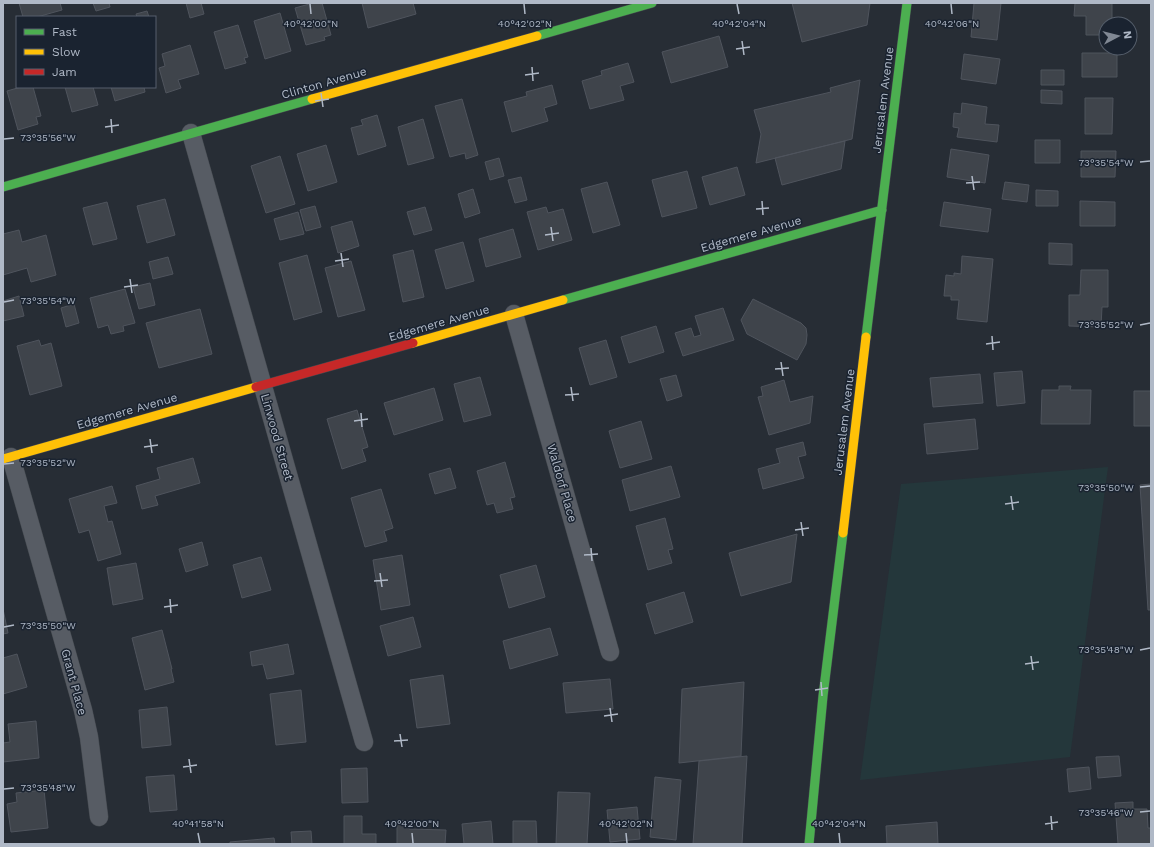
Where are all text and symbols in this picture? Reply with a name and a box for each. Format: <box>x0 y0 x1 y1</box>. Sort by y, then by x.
legend <box>16 16 156 88</box>
north arrow <box>1098 16 1138 56</box>
text: 40°42'00"N <box>284 18 338 29</box>
text: 40°42'02"N <box>498 18 552 29</box>
text: 40°42'04"N <box>712 18 766 29</box>
text: 40°42'06"N <box>925 18 979 29</box>
text: Fast <box>52 25 77 39</box>
text: N <box>1120 30 1134 40</box>
text: Slow <box>52 45 80 59</box>
street label: Jerusalem Avenue <box>870 46 896 154</box>
street label: Clinton Avenue <box>280 64 368 102</box>
text: Jam <box>52 65 77 79</box>
text: 73°35'56"W <box>20 132 76 143</box>
text: 73°35'54"W <box>1078 157 1134 168</box>
street label: Edgemere Avenue <box>699 213 803 255</box>
text: 73°35'54"W <box>20 295 76 306</box>
street label: Edgemere Avenue <box>387 302 491 344</box>
text: 73°35'52"W <box>1078 319 1134 330</box>
street label: Jerusalem Avenue <box>831 368 857 476</box>
street label: Edgemere Avenue <box>75 390 179 432</box>
street label: Linwood Street <box>258 392 296 482</box>
street label: Waldorf Place <box>544 442 580 524</box>
text: 73°35'52"W <box>20 457 76 468</box>
text: 73°35'50"W <box>1078 482 1134 493</box>
text: 73°35'50"W <box>20 620 76 631</box>
text: 73°35'48"W <box>1078 644 1134 655</box>
street label: Grant Place <box>58 647 90 717</box>
text: 73°35'48"W <box>20 782 76 793</box>
text: 73°35'46"W <box>1079 807 1134 818</box>
text: 40°41'58"N <box>172 818 224 829</box>
text: 40°42'00"N <box>385 818 439 829</box>
text: 40°42'02"N <box>599 818 653 829</box>
text: 40°42'04"N <box>812 818 866 829</box>

